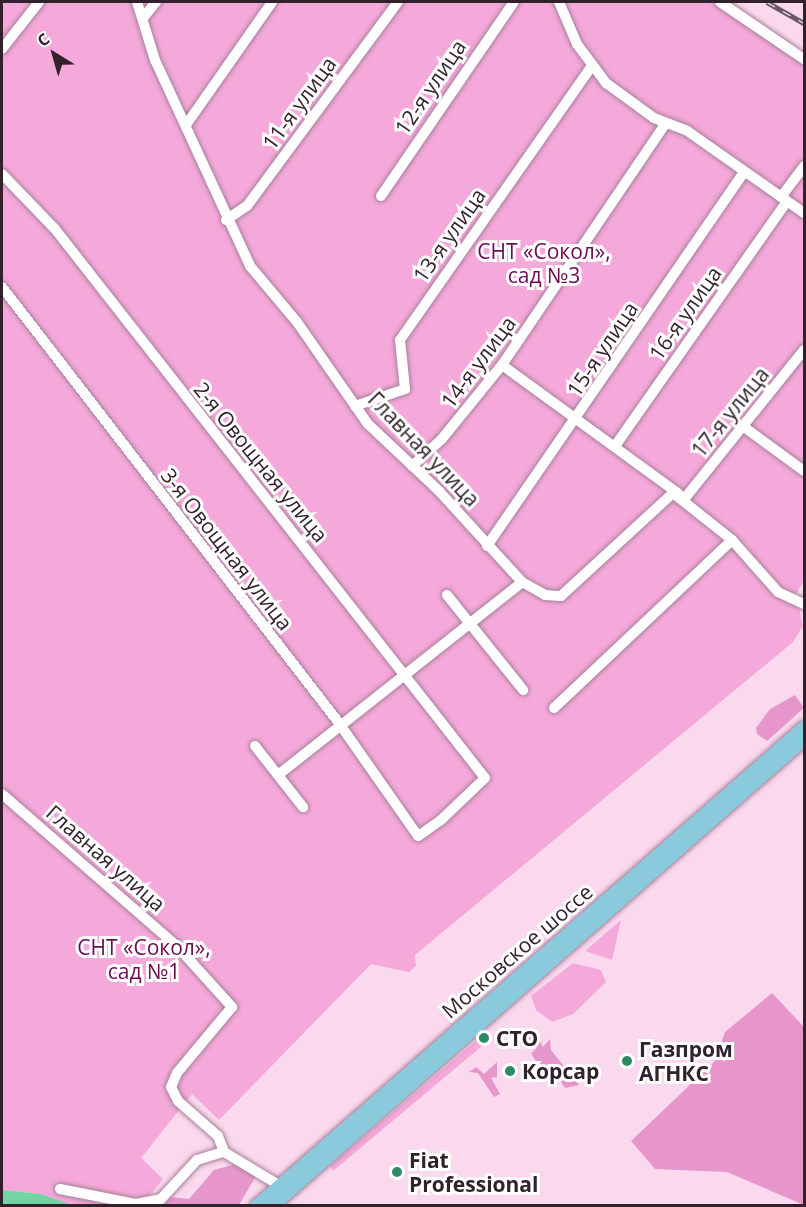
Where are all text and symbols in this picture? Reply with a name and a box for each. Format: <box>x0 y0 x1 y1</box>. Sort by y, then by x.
north arrow <box>24 24 84 84</box>
text: С <box>32 28 54 51</box>
street label: 12-я улица <box>389 35 471 139</box>
street label: 11-я улица <box>257 52 341 154</box>
street label: 13-я улица <box>408 183 490 287</box>
park label: СНТ «Сокол», сад №3 <box>477 238 611 288</box>
street label: 16-я улица <box>644 261 726 365</box>
street label: 15-я улица <box>561 297 643 401</box>
street label: 14-я улица <box>435 311 521 413</box>
street label: 17-я улица <box>686 362 774 462</box>
street label: 2-я Овощная улица <box>189 377 333 547</box>
street label: Главная улица <box>363 387 485 511</box>
street label: 3-я Овощная улица <box>156 463 298 635</box>
street label: Главная улица <box>41 799 171 917</box>
street label: Московское шоссе <box>437 879 597 1023</box>
park label: СНТ «Сокол», сад №1 <box>77 934 211 984</box>
place label: СТО <box>496 1025 538 1051</box>
marker: СТО <box>477 1031 491 1045</box>
place label: Газпром АГНКС <box>639 1036 733 1086</box>
marker: Газпром АГНКС <box>620 1054 634 1068</box>
place label: Корсар <box>522 1058 599 1084</box>
marker: Корсар <box>503 1064 517 1078</box>
place label: Fiat Professional <box>409 1147 538 1197</box>
marker: Fiat Professional <box>390 1165 404 1179</box>

